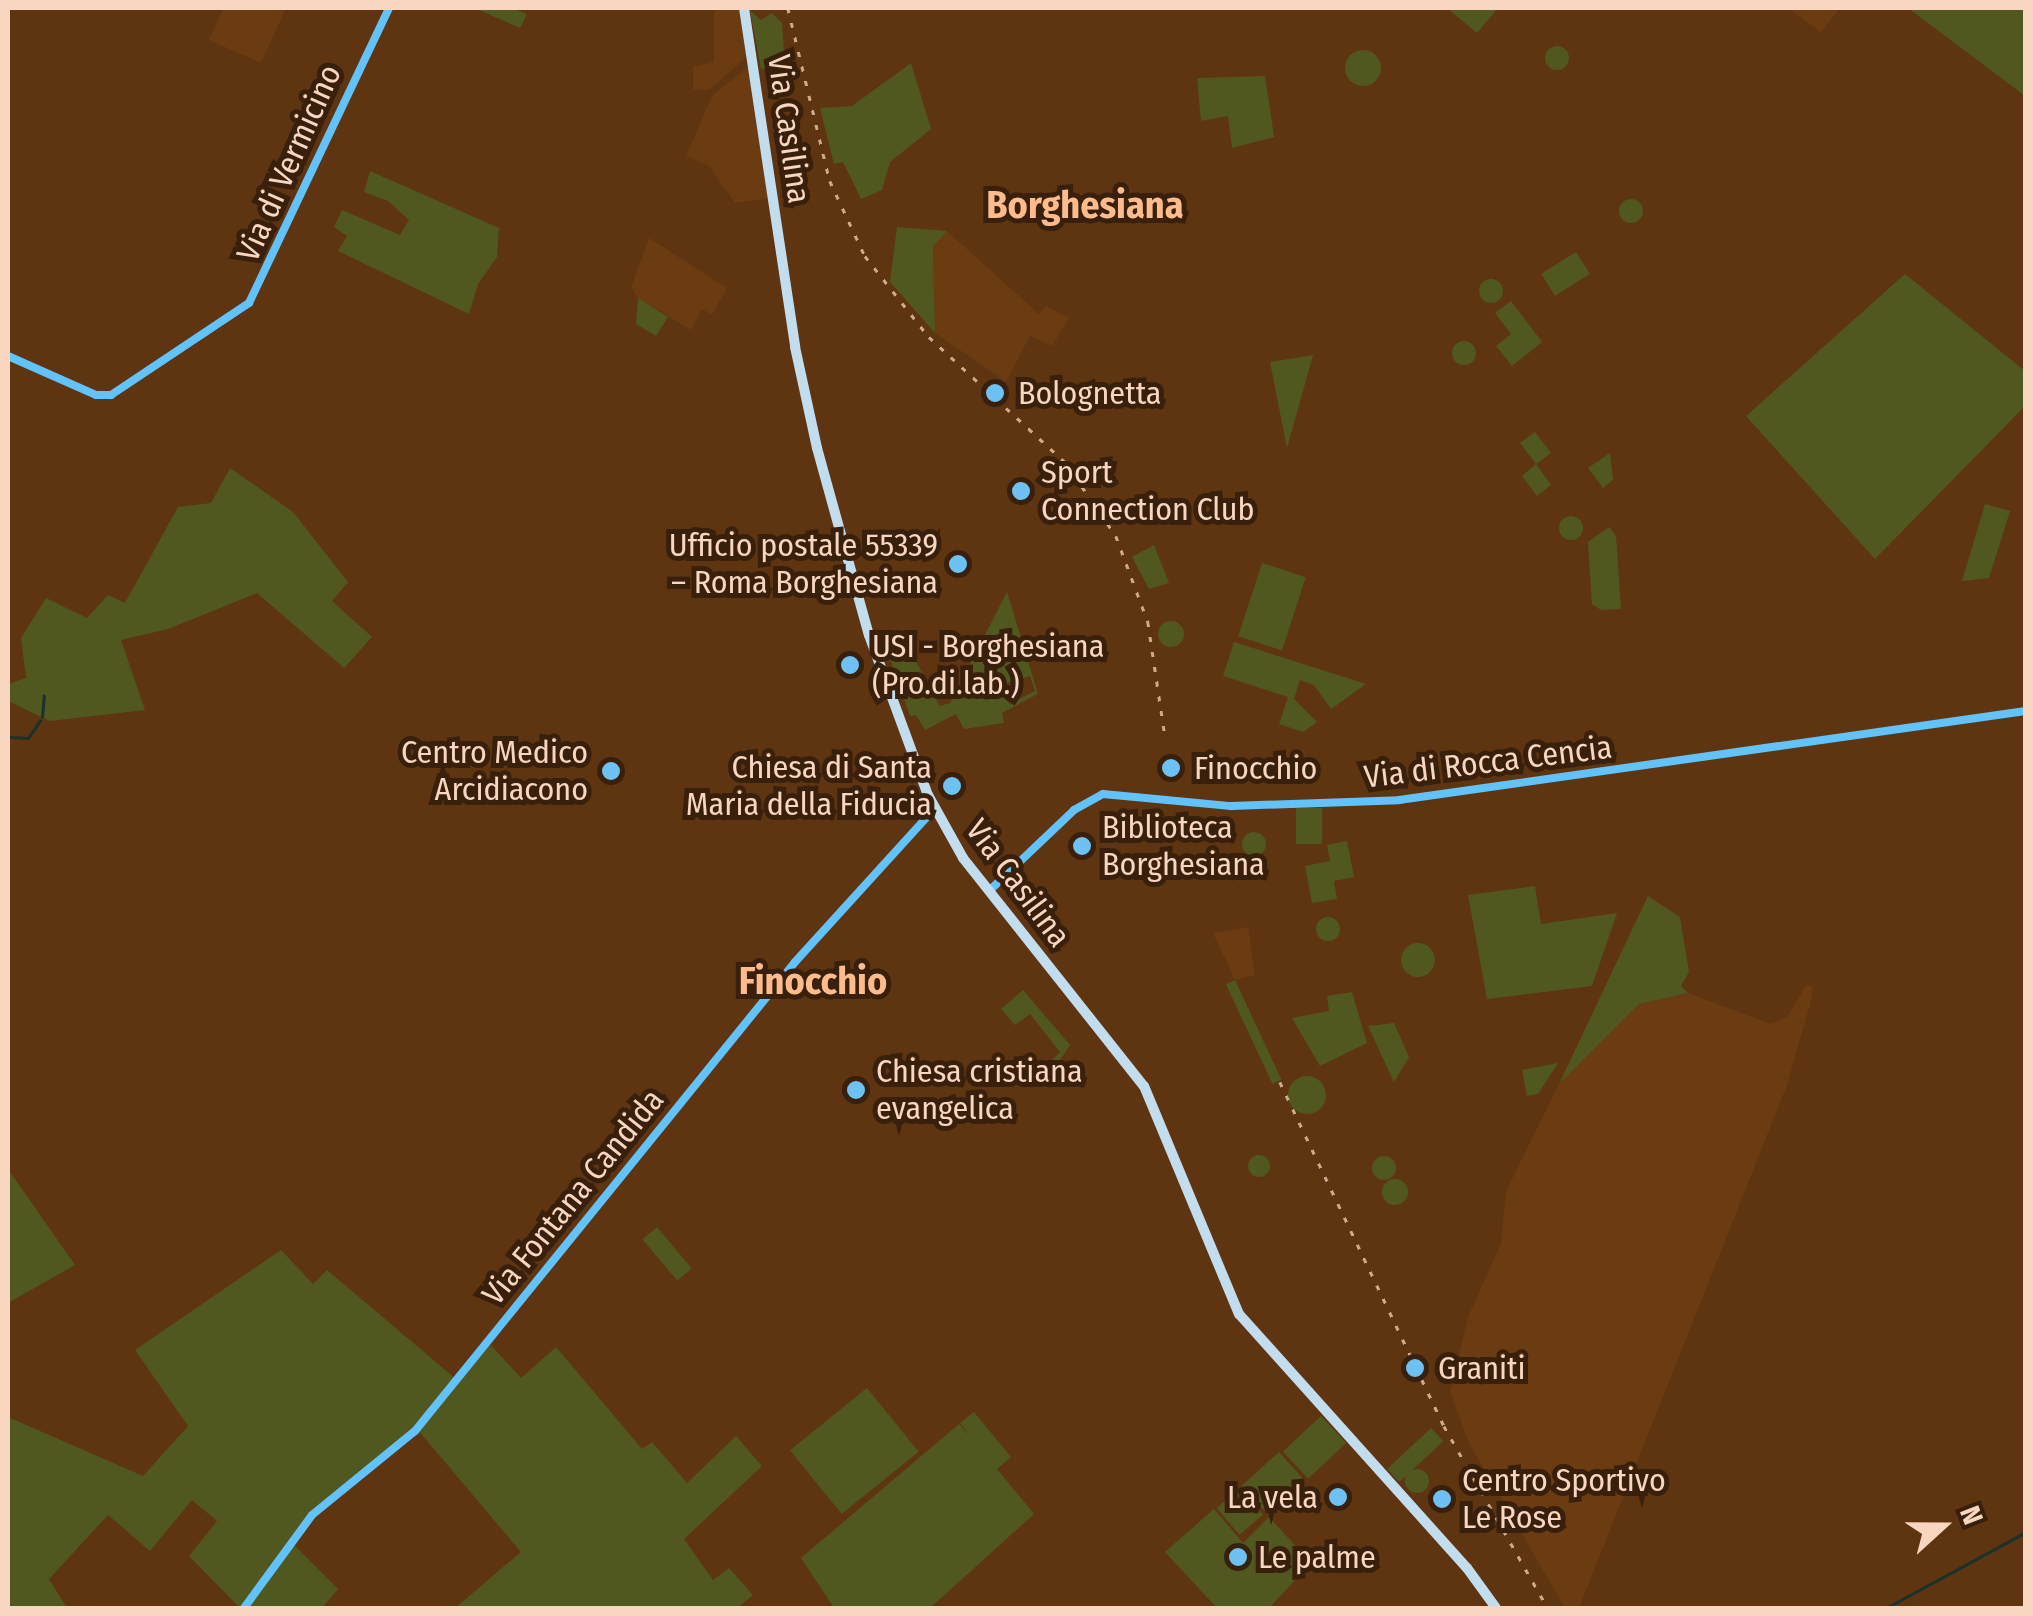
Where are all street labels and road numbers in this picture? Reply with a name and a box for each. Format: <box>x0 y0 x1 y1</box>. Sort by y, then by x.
street label: Via Casilina <box>760 52 818 206</box>
street label: Via di Vermicino <box>229 59 349 267</box>
street label: Via di Rocca Cencia <box>1362 728 1614 796</box>
street label: Via Casilina <box>958 812 1078 954</box>
street label: Via Fontana Candida <box>474 1081 672 1313</box>

